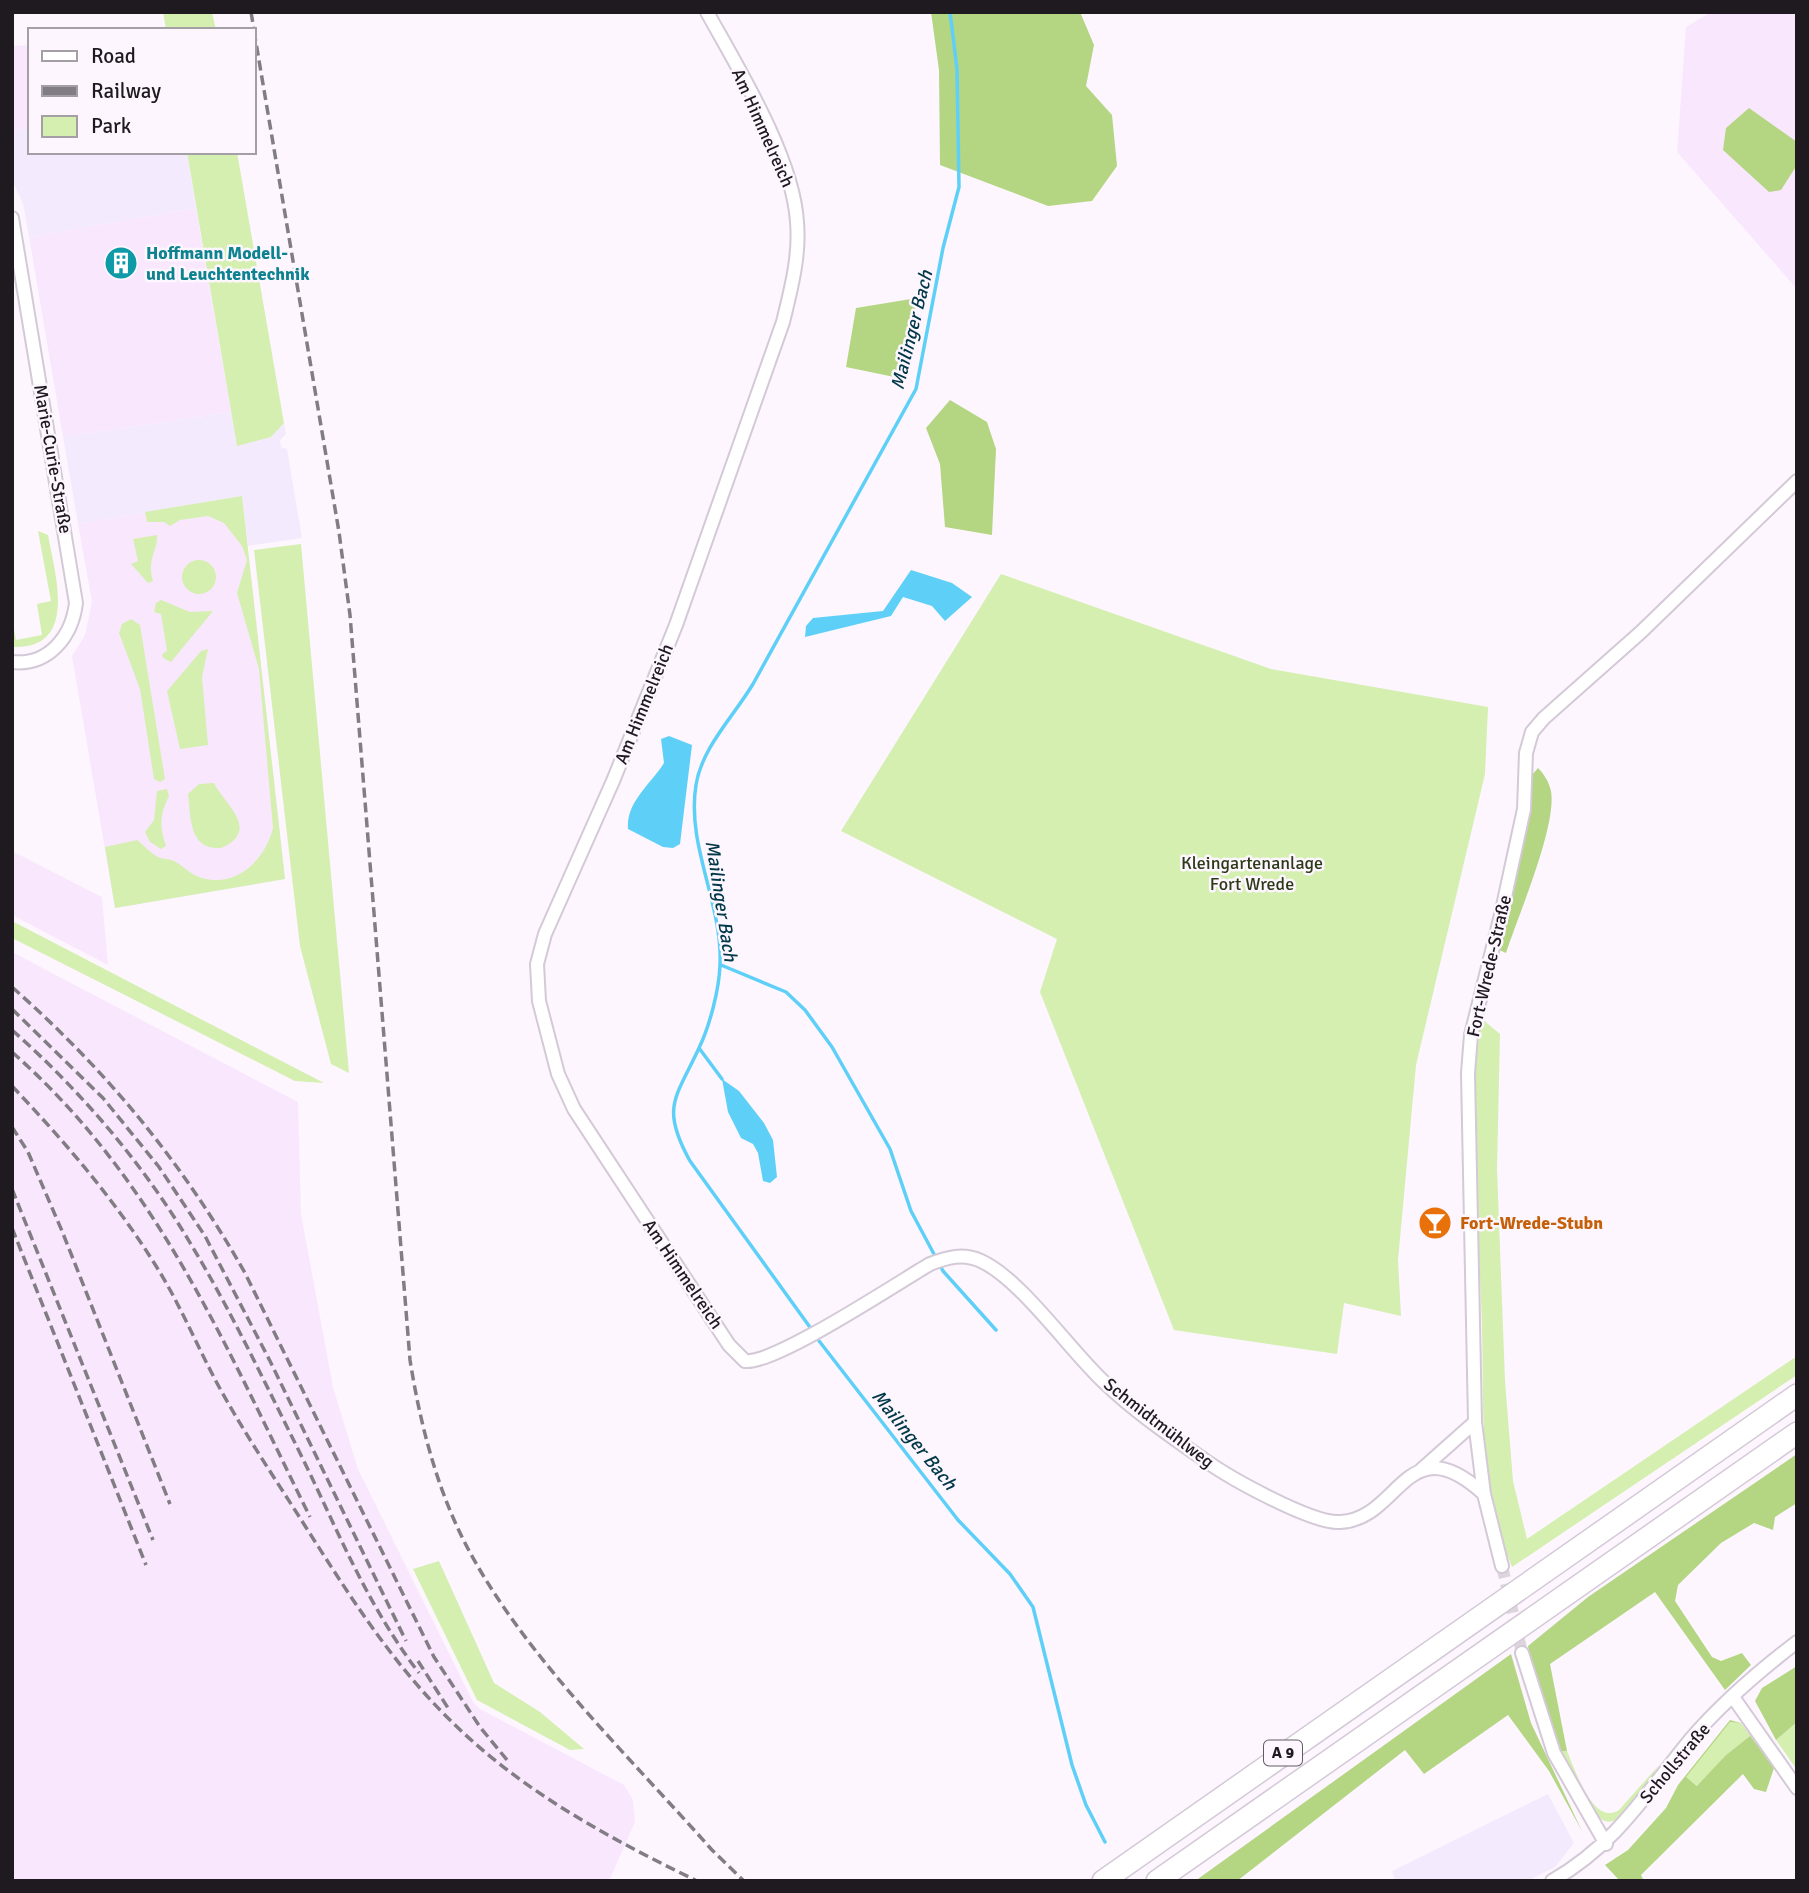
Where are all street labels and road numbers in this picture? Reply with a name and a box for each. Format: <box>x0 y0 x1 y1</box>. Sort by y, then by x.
street label: Am Himmelreich <box>727 65 799 191</box>
street label: Marie-Curie-Straße <box>29 383 77 535</box>
street label: Am Himmelreich <box>610 641 678 767</box>
street label: Fort-Wrede-Straße <box>1462 893 1516 1039</box>
street label: Am Himmelreich <box>638 1215 728 1333</box>
street label: Schmidtmühlweg <box>1100 1373 1218 1473</box>
street label: Schollstraße <box>1635 1718 1715 1808</box>
road number: A 9 <box>1264 1740 1302 1765</box>

